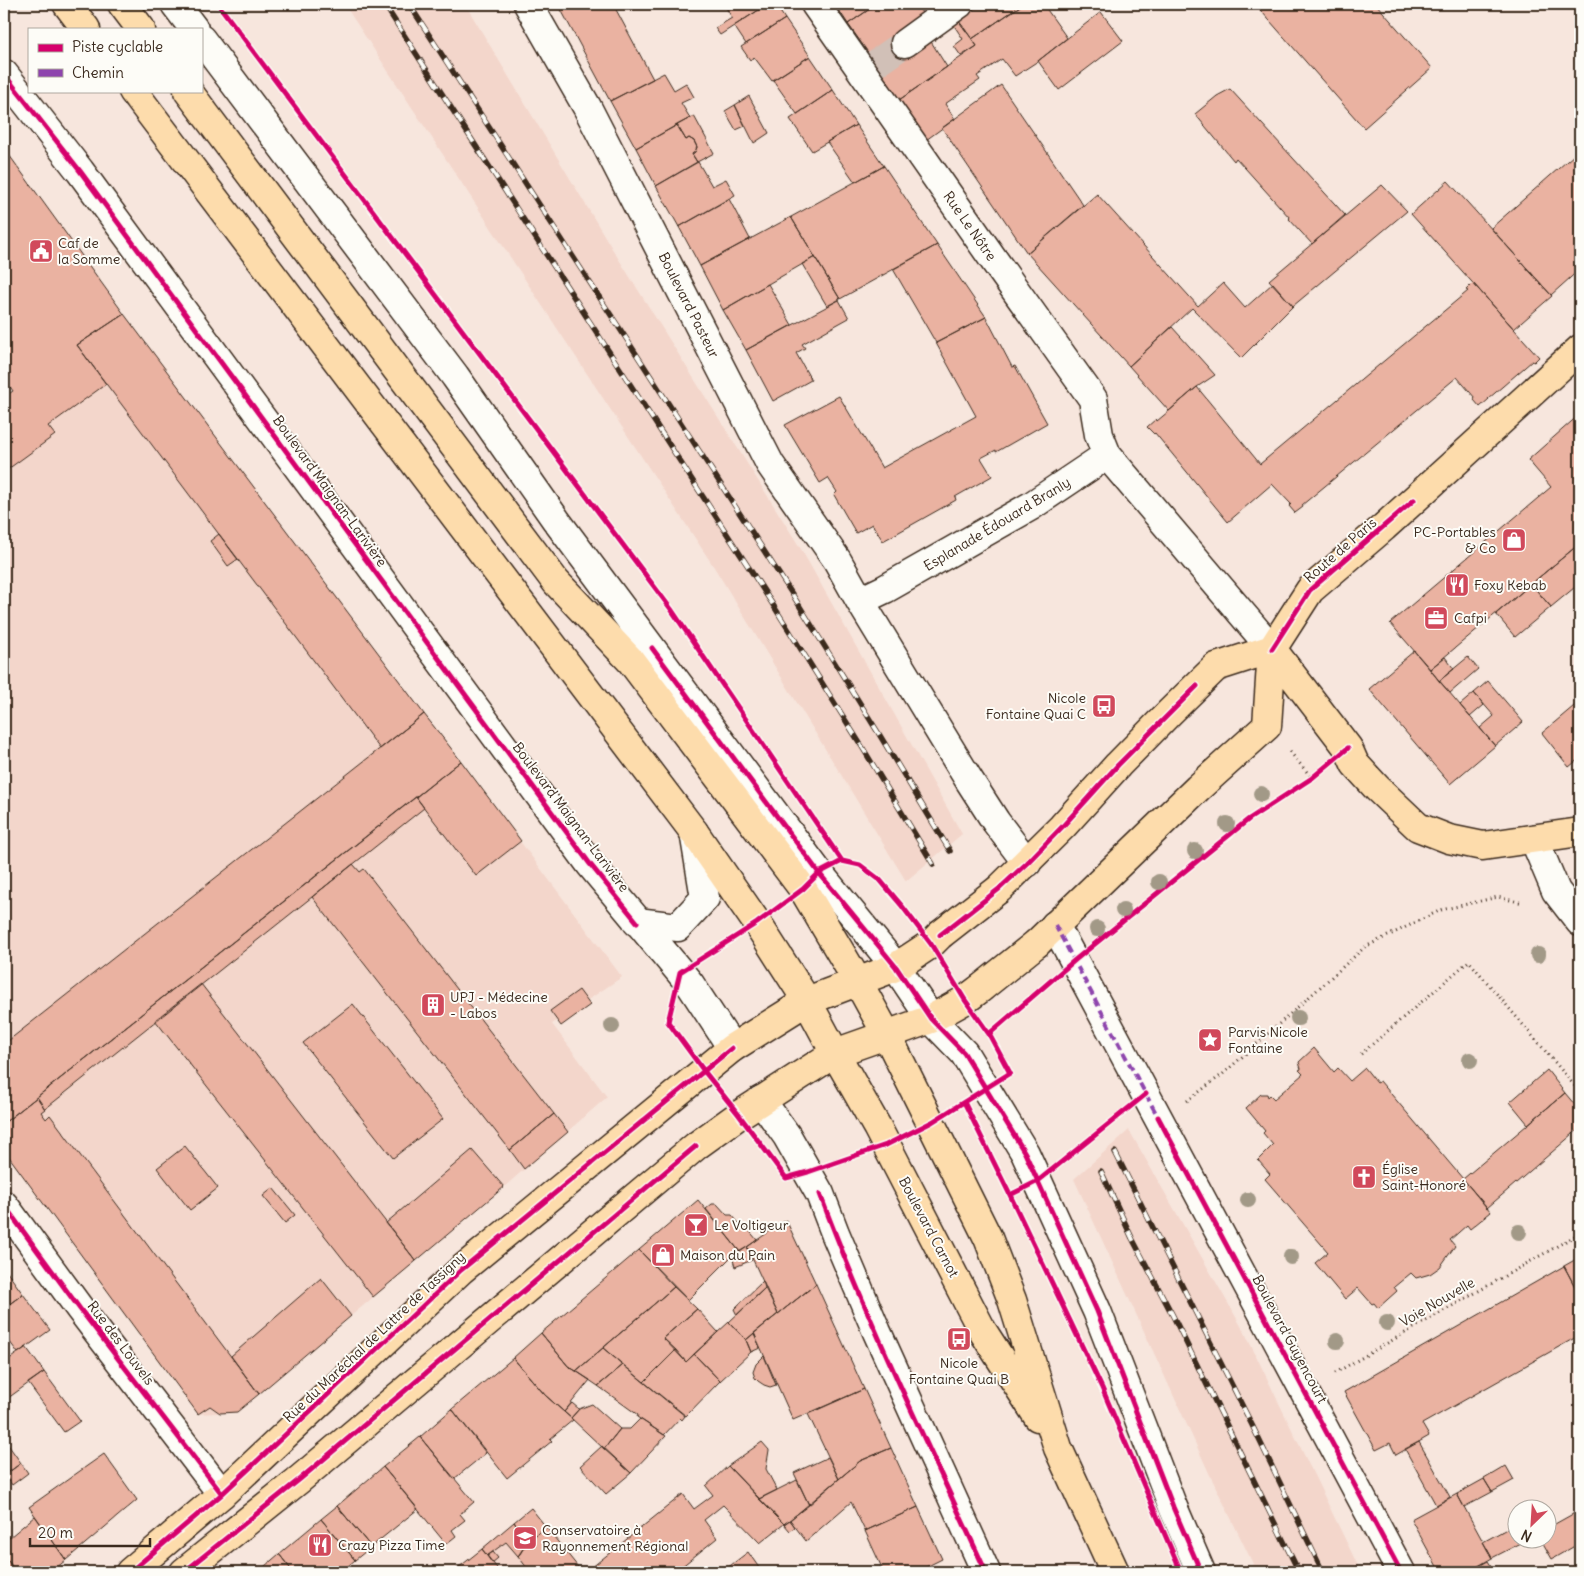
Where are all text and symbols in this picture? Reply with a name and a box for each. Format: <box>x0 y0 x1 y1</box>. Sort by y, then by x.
legend <box>28 28 202 92</box>
text: Piste cyclable <box>72 37 163 56</box>
text: Chemin <box>72 63 124 82</box>
street label: Rue Le Nôtre <box>939 188 1001 264</box>
place label: Caf de la Somme <box>58 234 120 268</box>
public building icon: Caf de la Somme <box>28 238 54 264</box>
street label: Boulevard Pasteur <box>655 249 724 361</box>
street label: Boulevard Maignan-Larivière <box>269 412 391 570</box>
street label: Esplanade Édouard Branly <box>920 473 1074 575</box>
street label: Route de Paris <box>1300 513 1380 587</box>
place label: PC-Portables & Co <box>1414 523 1496 557</box>
shop icon: PC-Portables & Co <box>1501 527 1527 553</box>
restaurant icon: Foxy Kebab <box>1444 572 1470 598</box>
place label: Foxy Kebab <box>1474 576 1547 594</box>
office icon: Cafpi <box>1423 605 1449 631</box>
place label: Cafpi <box>1454 609 1487 627</box>
place label: Nicole Fontaine Quai C <box>986 689 1086 723</box>
bus stop icon: Nicole Fontaine Quai C <box>1091 693 1117 719</box>
street label: Boulevard Maignan-Larivière <box>509 739 633 895</box>
place label: UPJ - Médecine - Labos <box>450 988 548 1022</box>
building icon: UPJ - Médecine - Labos <box>420 992 446 1018</box>
place label: Parvis Nicole Fontaine <box>1228 1023 1308 1057</box>
place icon: Parvis Nicole Fontaine <box>1197 1027 1223 1053</box>
place label: Église Saint-Honoré <box>1382 1160 1466 1194</box>
church icon: Église Saint-Honoré <box>1351 1164 1377 1190</box>
street label: Boulevard Carnot <box>895 1174 963 1281</box>
bar icon: Le Voltigeur <box>683 1212 709 1238</box>
place label: Le Voltigeur <box>714 1216 789 1234</box>
shop icon: Maison du Pain <box>650 1242 676 1268</box>
place label: Maison du Pain <box>680 1246 775 1264</box>
street label: Rue du Maréchal de Lattre de Tassigny <box>279 1248 469 1426</box>
street label: Boulevard Guyencourt <box>1248 1272 1332 1407</box>
street label: Voie Nouvelle <box>1396 1273 1478 1331</box>
street label: Rue des Louvels <box>84 1297 158 1389</box>
bus stop icon: Nicole Fontaine Quai B <box>946 1326 972 1352</box>
place label: Nicole Fontaine Quai B <box>909 1354 1009 1388</box>
north arrow <box>1506 1498 1556 1548</box>
scale bar <box>30 1516 150 1548</box>
place label: Conservatoire à Rayonnement Régional <box>542 1521 688 1555</box>
text: 20 m <box>38 1523 73 1542</box>
school or university icon: Conservatoire à Rayonnement Régional <box>512 1525 538 1551</box>
text: N <box>1518 1526 1535 1546</box>
restaurant icon: Crazy Pizza Time <box>307 1532 333 1558</box>
place label: Crazy Pizza Time <box>338 1536 445 1554</box>

